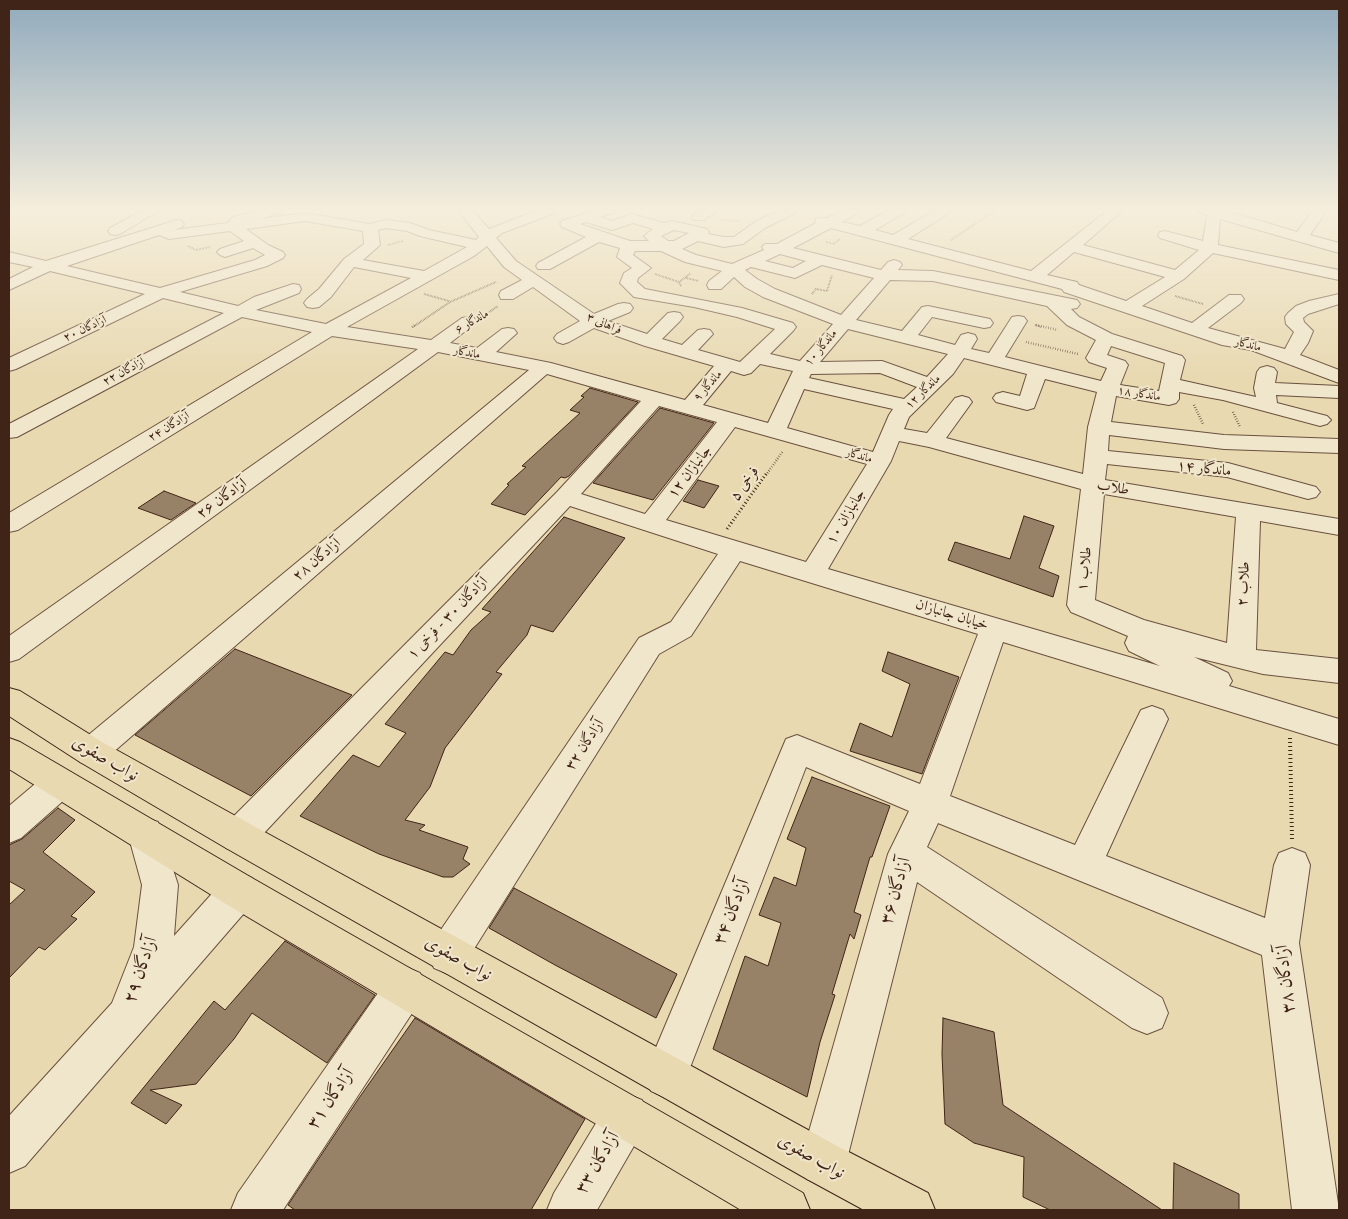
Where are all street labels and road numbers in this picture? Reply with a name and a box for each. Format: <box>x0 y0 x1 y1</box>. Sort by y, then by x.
street label: ماندگار ۶ <box>453 307 491 337</box>
street label: فراهانی ۳ <box>584 310 624 338</box>
street label: آزادگان ۲۰ <box>61 313 109 345</box>
street label: ماندگار ۱۰ <box>801 327 841 369</box>
street label: ماندگار <box>1233 335 1263 355</box>
street label: ماندگار <box>452 343 482 363</box>
street label: آزادگان ۲۲ <box>100 355 148 389</box>
street label: ماندگار ۹ <box>691 367 725 405</box>
street label: ماندگار ۱۲ <box>902 372 944 412</box>
street label: ماندگار ۱۸ <box>1116 383 1162 405</box>
street label: آزادگان ۲۴ <box>146 409 192 445</box>
street label: جانبازان ۱۲ <box>664 442 716 502</box>
street label: ماندگار <box>844 445 874 467</box>
street label: ماندگار ۱۴ <box>1176 457 1232 481</box>
street label: فرخی ۵ <box>727 463 763 505</box>
street label: آزادگان ۲۶ <box>194 475 250 523</box>
street label: طلاب <box>1095 476 1131 500</box>
street label: جانبازان ۱۰ <box>823 486 869 548</box>
street label: آزادگان ۲۸ <box>289 535 345 585</box>
street label: طلاب ۱ <box>1074 546 1096 592</box>
street label: طلاب ۲ <box>1234 561 1254 607</box>
street label: آزادگان ۳۰ - فرخی ۱ <box>404 573 492 663</box>
street label: خیابان جانبازان <box>913 595 991 635</box>
street label: آزادگان ۳۲ <box>562 716 608 774</box>
street label: نواب صفوی <box>68 731 142 787</box>
street label: آزادگان ۳۶ <box>876 855 916 927</box>
street label: آزادگان ۳۴ <box>709 876 755 948</box>
street label: نواب صفوی <box>421 932 495 986</box>
street label: آزادگان ۲۹ <box>120 934 162 1006</box>
street label: آزادگان ۳۸ <box>1272 944 1300 1014</box>
street label: آزادگان ۳۱ <box>303 1064 359 1134</box>
street label: آزادگان ۳۳ <box>571 1128 625 1198</box>
street label: نواب صفوی <box>774 1130 848 1184</box>

